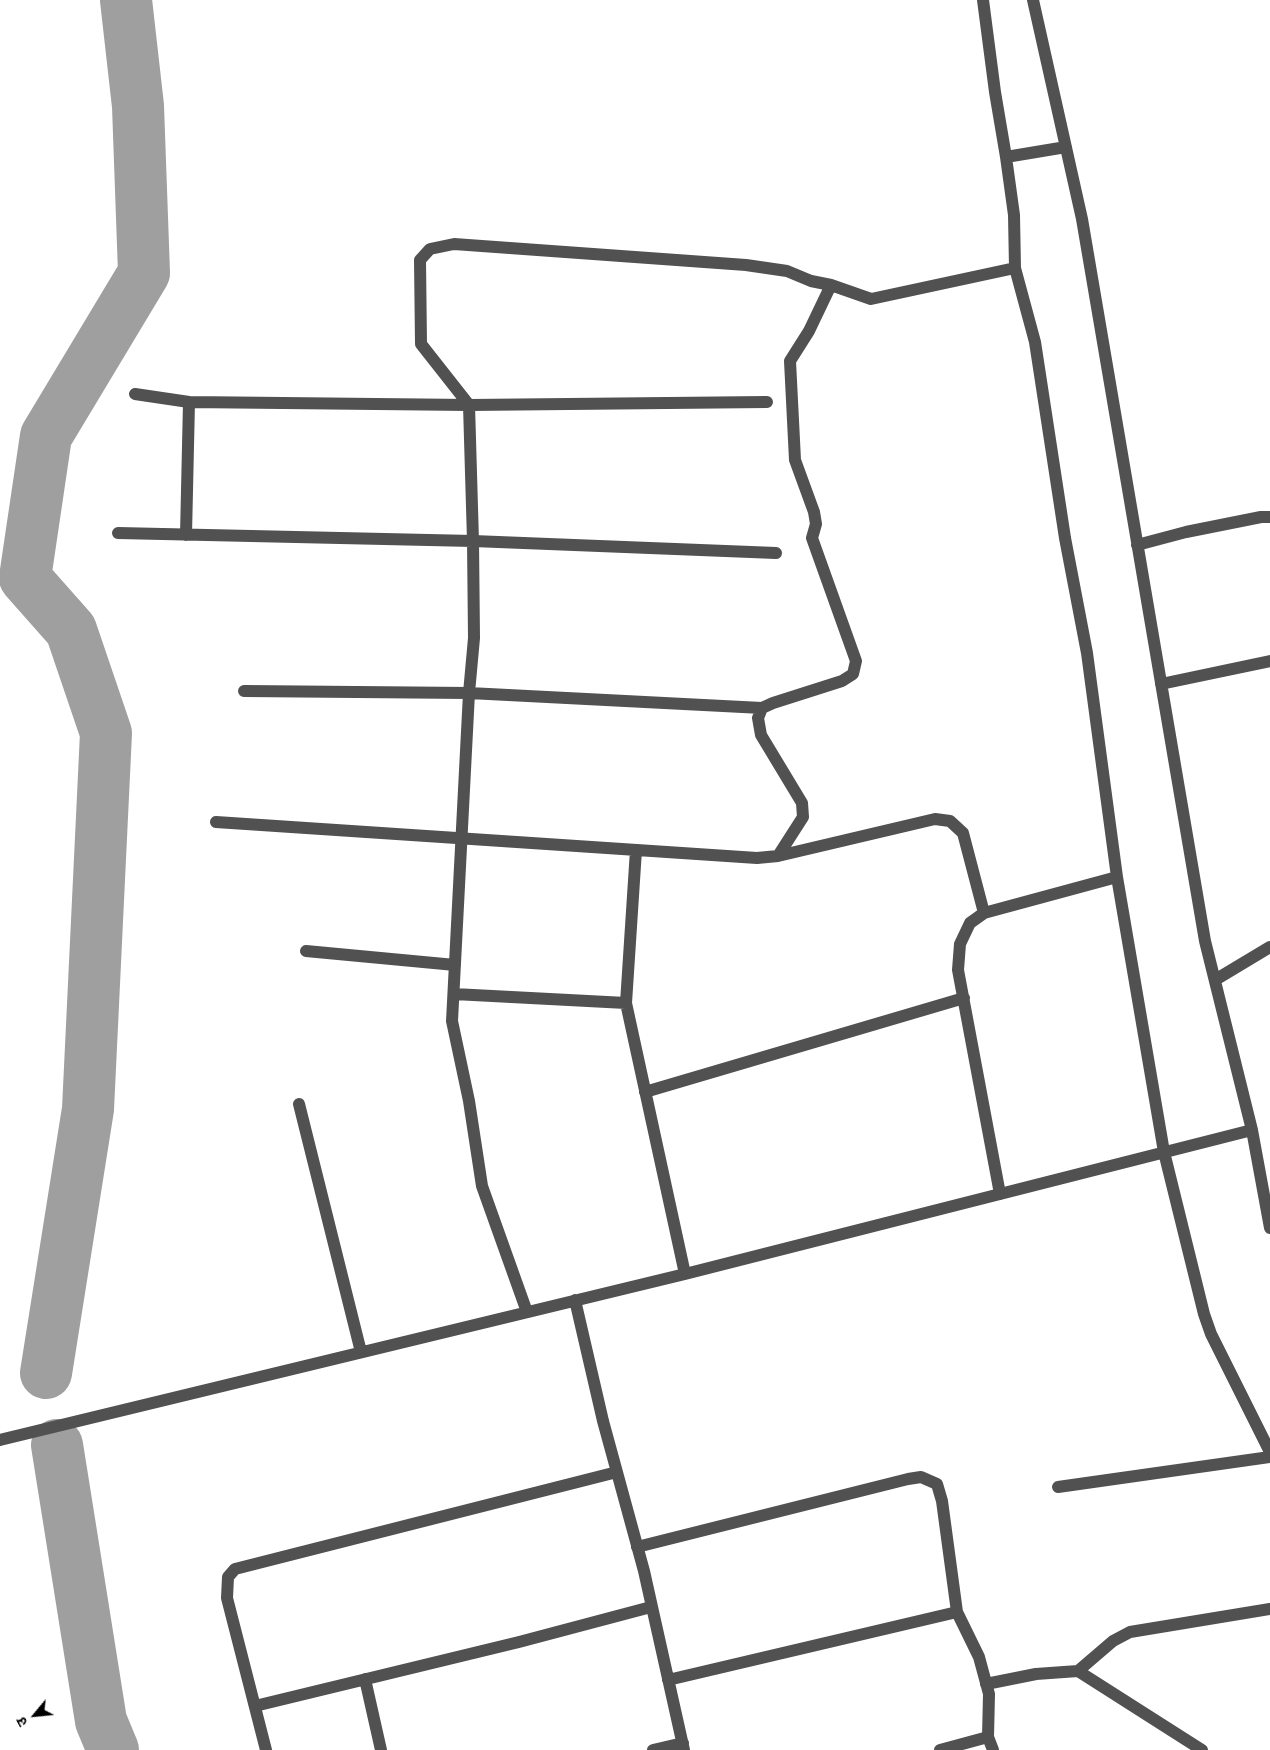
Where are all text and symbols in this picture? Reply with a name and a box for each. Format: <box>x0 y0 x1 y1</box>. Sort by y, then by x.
north arrow <box>10 1690 60 1740</box>
text: उ <box>13 1715 31 1729</box>

